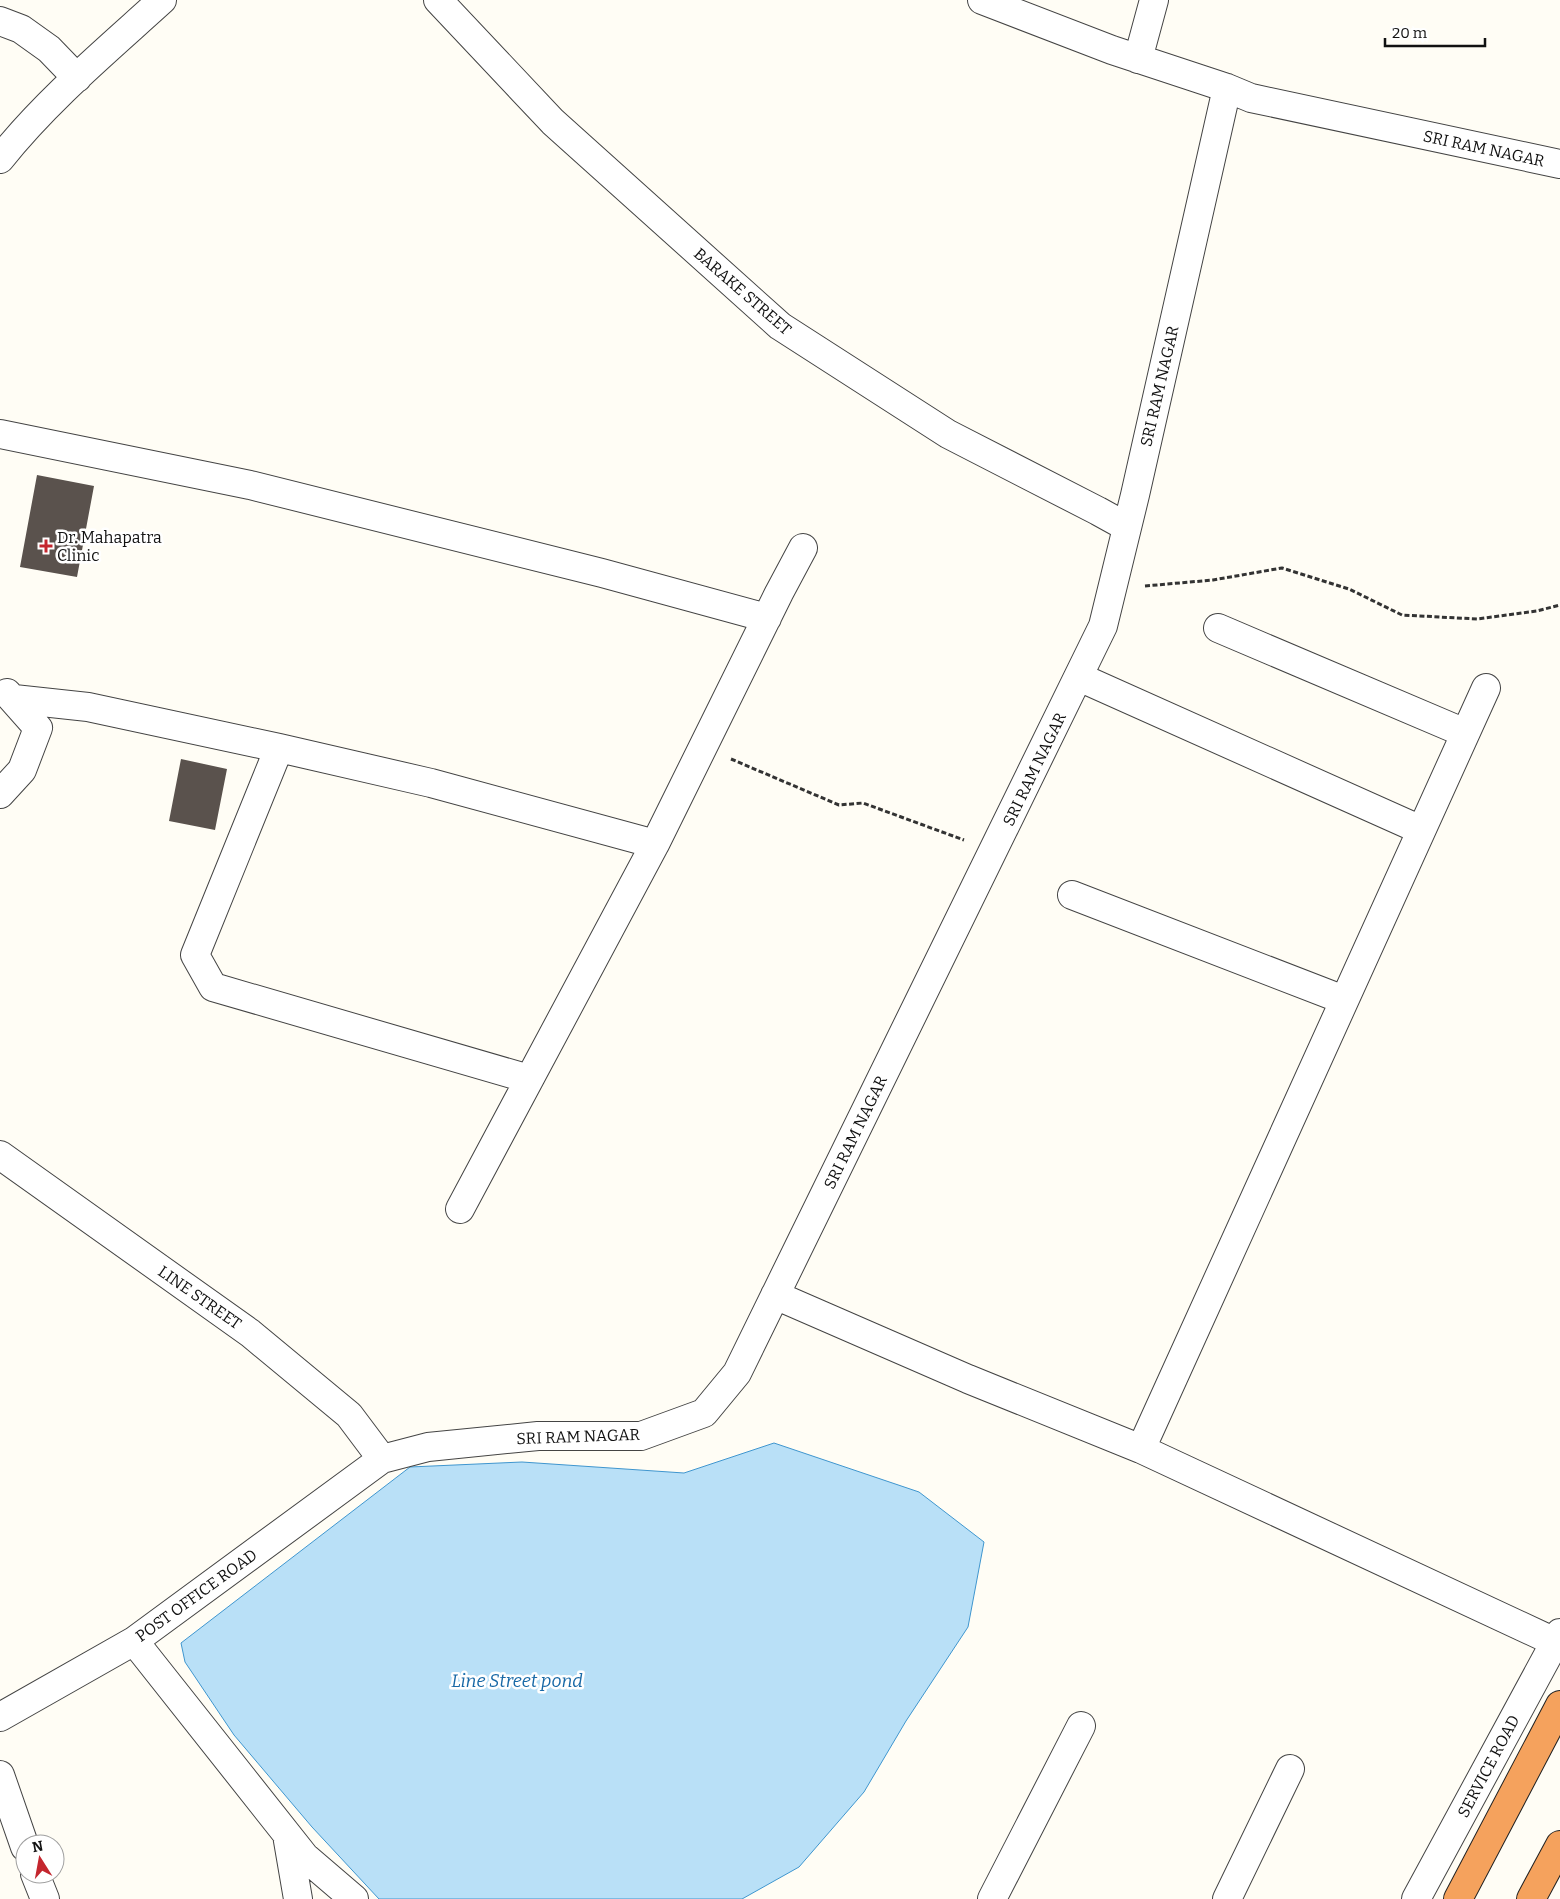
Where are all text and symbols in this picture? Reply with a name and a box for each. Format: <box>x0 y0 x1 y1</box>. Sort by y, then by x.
scale bar <box>1385 15 1485 47</box>
text: 20 m <box>1392 24 1428 42</box>
street label: SRI RAM NAGAR <box>1422 126 1547 171</box>
street label: BARAKE STREET <box>690 244 795 339</box>
street label: SRI RAM NAGAR <box>1136 323 1183 448</box>
place label: Dr. Mahapatra Clinic <box>57 528 162 565</box>
marker: Dr. Mahapatra Clinic <box>39 539 53 553</box>
street label: SRI RAM NAGAR <box>999 709 1070 829</box>
street label: SRI RAM NAGAR <box>820 1072 891 1192</box>
street label: LINE STREET <box>154 1262 245 1333</box>
street label: SRI RAM NAGAR <box>516 1425 641 1448</box>
street label: POST OFFICE ROAD <box>132 1545 261 1646</box>
water label: Line Street pond <box>451 1670 583 1692</box>
street label: SERVICE ROAD <box>1454 1712 1523 1821</box>
north arrow <box>15 1834 65 1884</box>
text: N <box>31 1837 45 1856</box>

